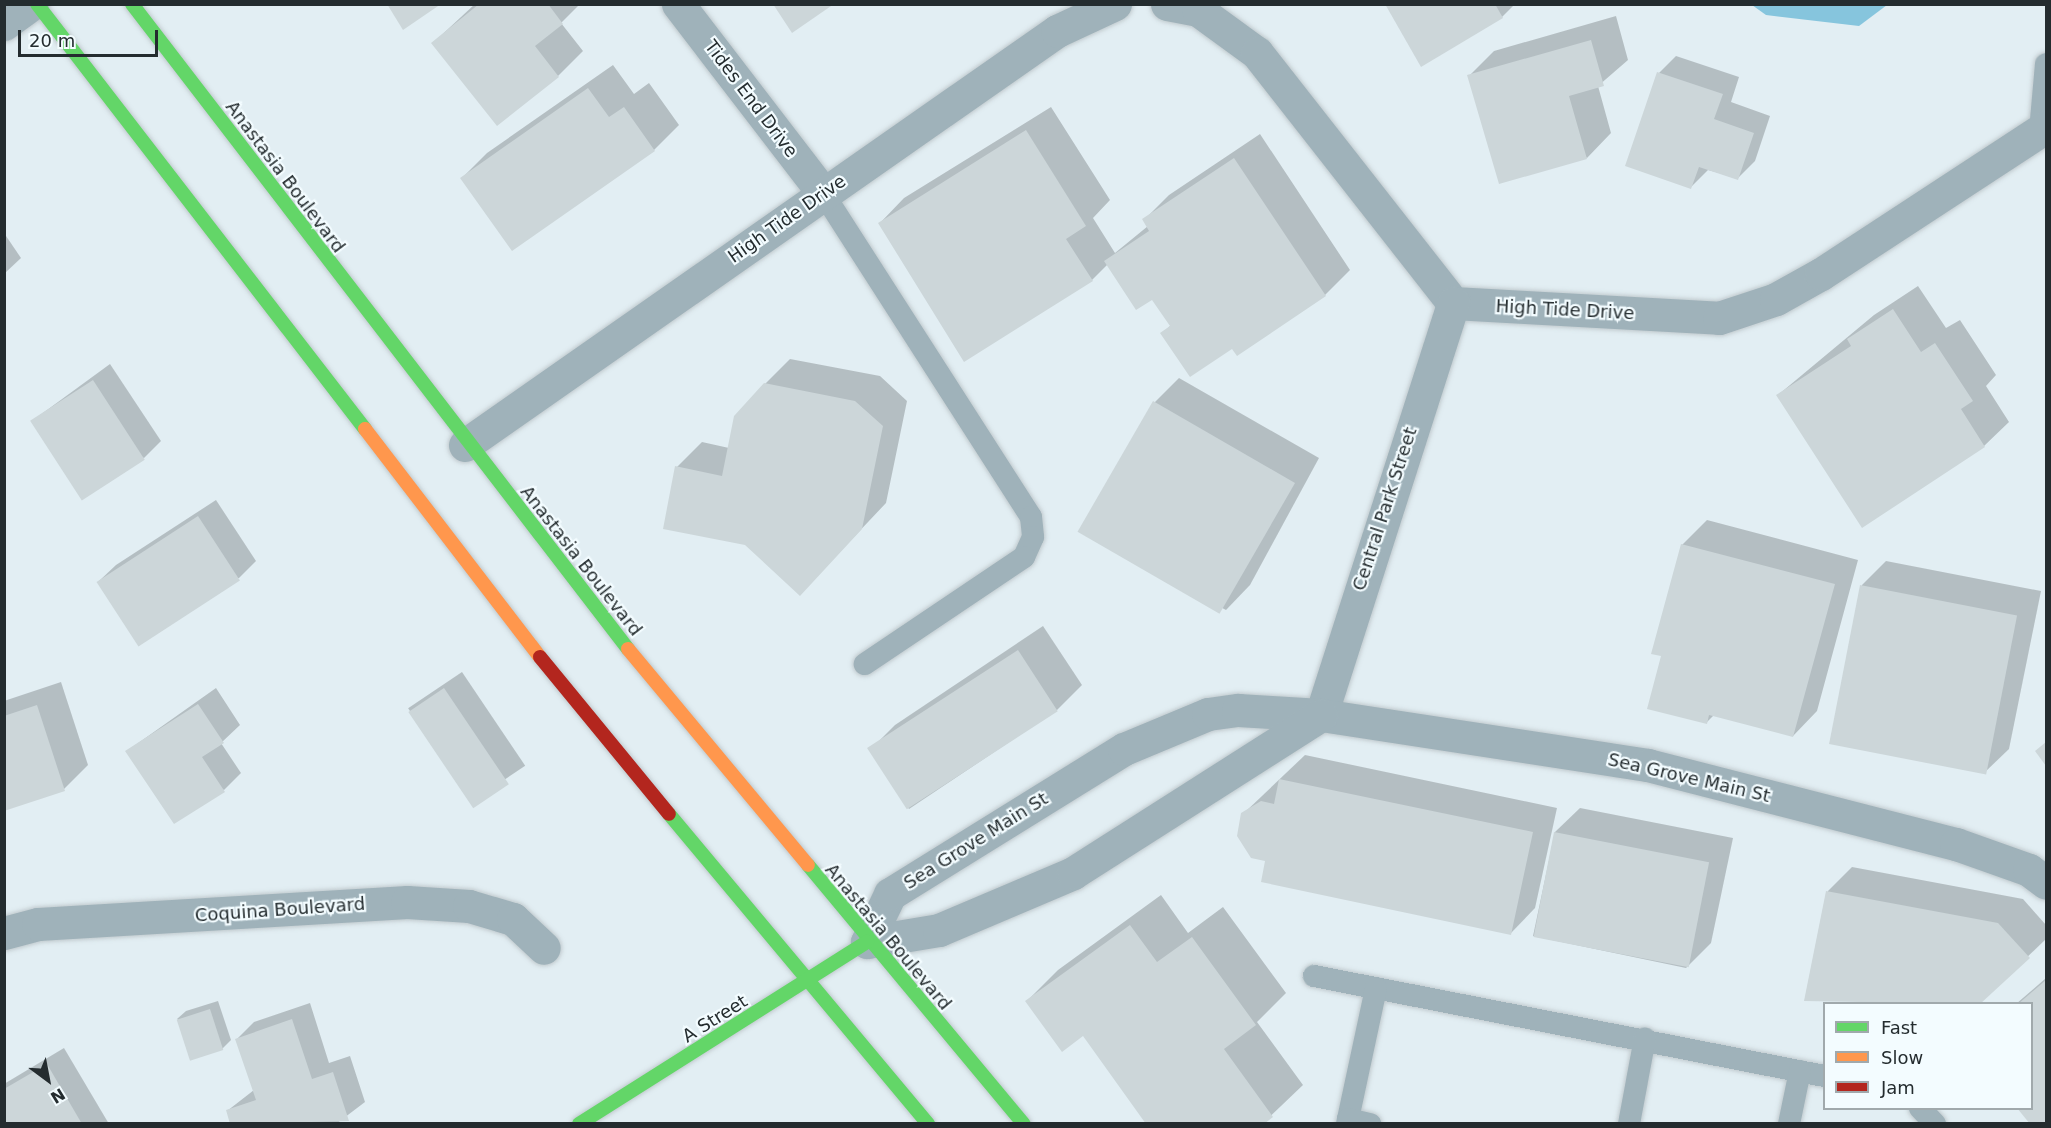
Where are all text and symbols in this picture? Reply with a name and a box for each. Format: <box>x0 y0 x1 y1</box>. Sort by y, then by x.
scale bar <box>21 18 160 56</box>
text: 20 m <box>29 30 75 51</box>
street label: Tides End Drive <box>700 36 802 162</box>
street label: Anastasia Boulevard <box>221 97 349 257</box>
street label: High Tide Drive <box>724 170 850 268</box>
street label: High Tide Drive <box>1495 296 1635 324</box>
street label: Central Park Street <box>1348 425 1422 593</box>
street label: Anastasia Boulevard <box>516 482 646 640</box>
street label: Sea Grove Main St <box>1606 749 1772 807</box>
street label: Sea Grove Main St <box>900 788 1052 894</box>
street label: Anastasia Boulevard <box>820 859 956 1015</box>
street label: Coquina Boulevard <box>194 893 366 927</box>
street label: A Street <box>678 991 752 1047</box>
legend <box>1823 1002 2033 1110</box>
text: Fast <box>1881 1017 1917 1038</box>
text: Slow <box>1881 1047 1923 1068</box>
north arrow <box>18 1050 78 1110</box>
text: Jam <box>1881 1077 1915 1098</box>
text: N <box>47 1084 69 1107</box>

